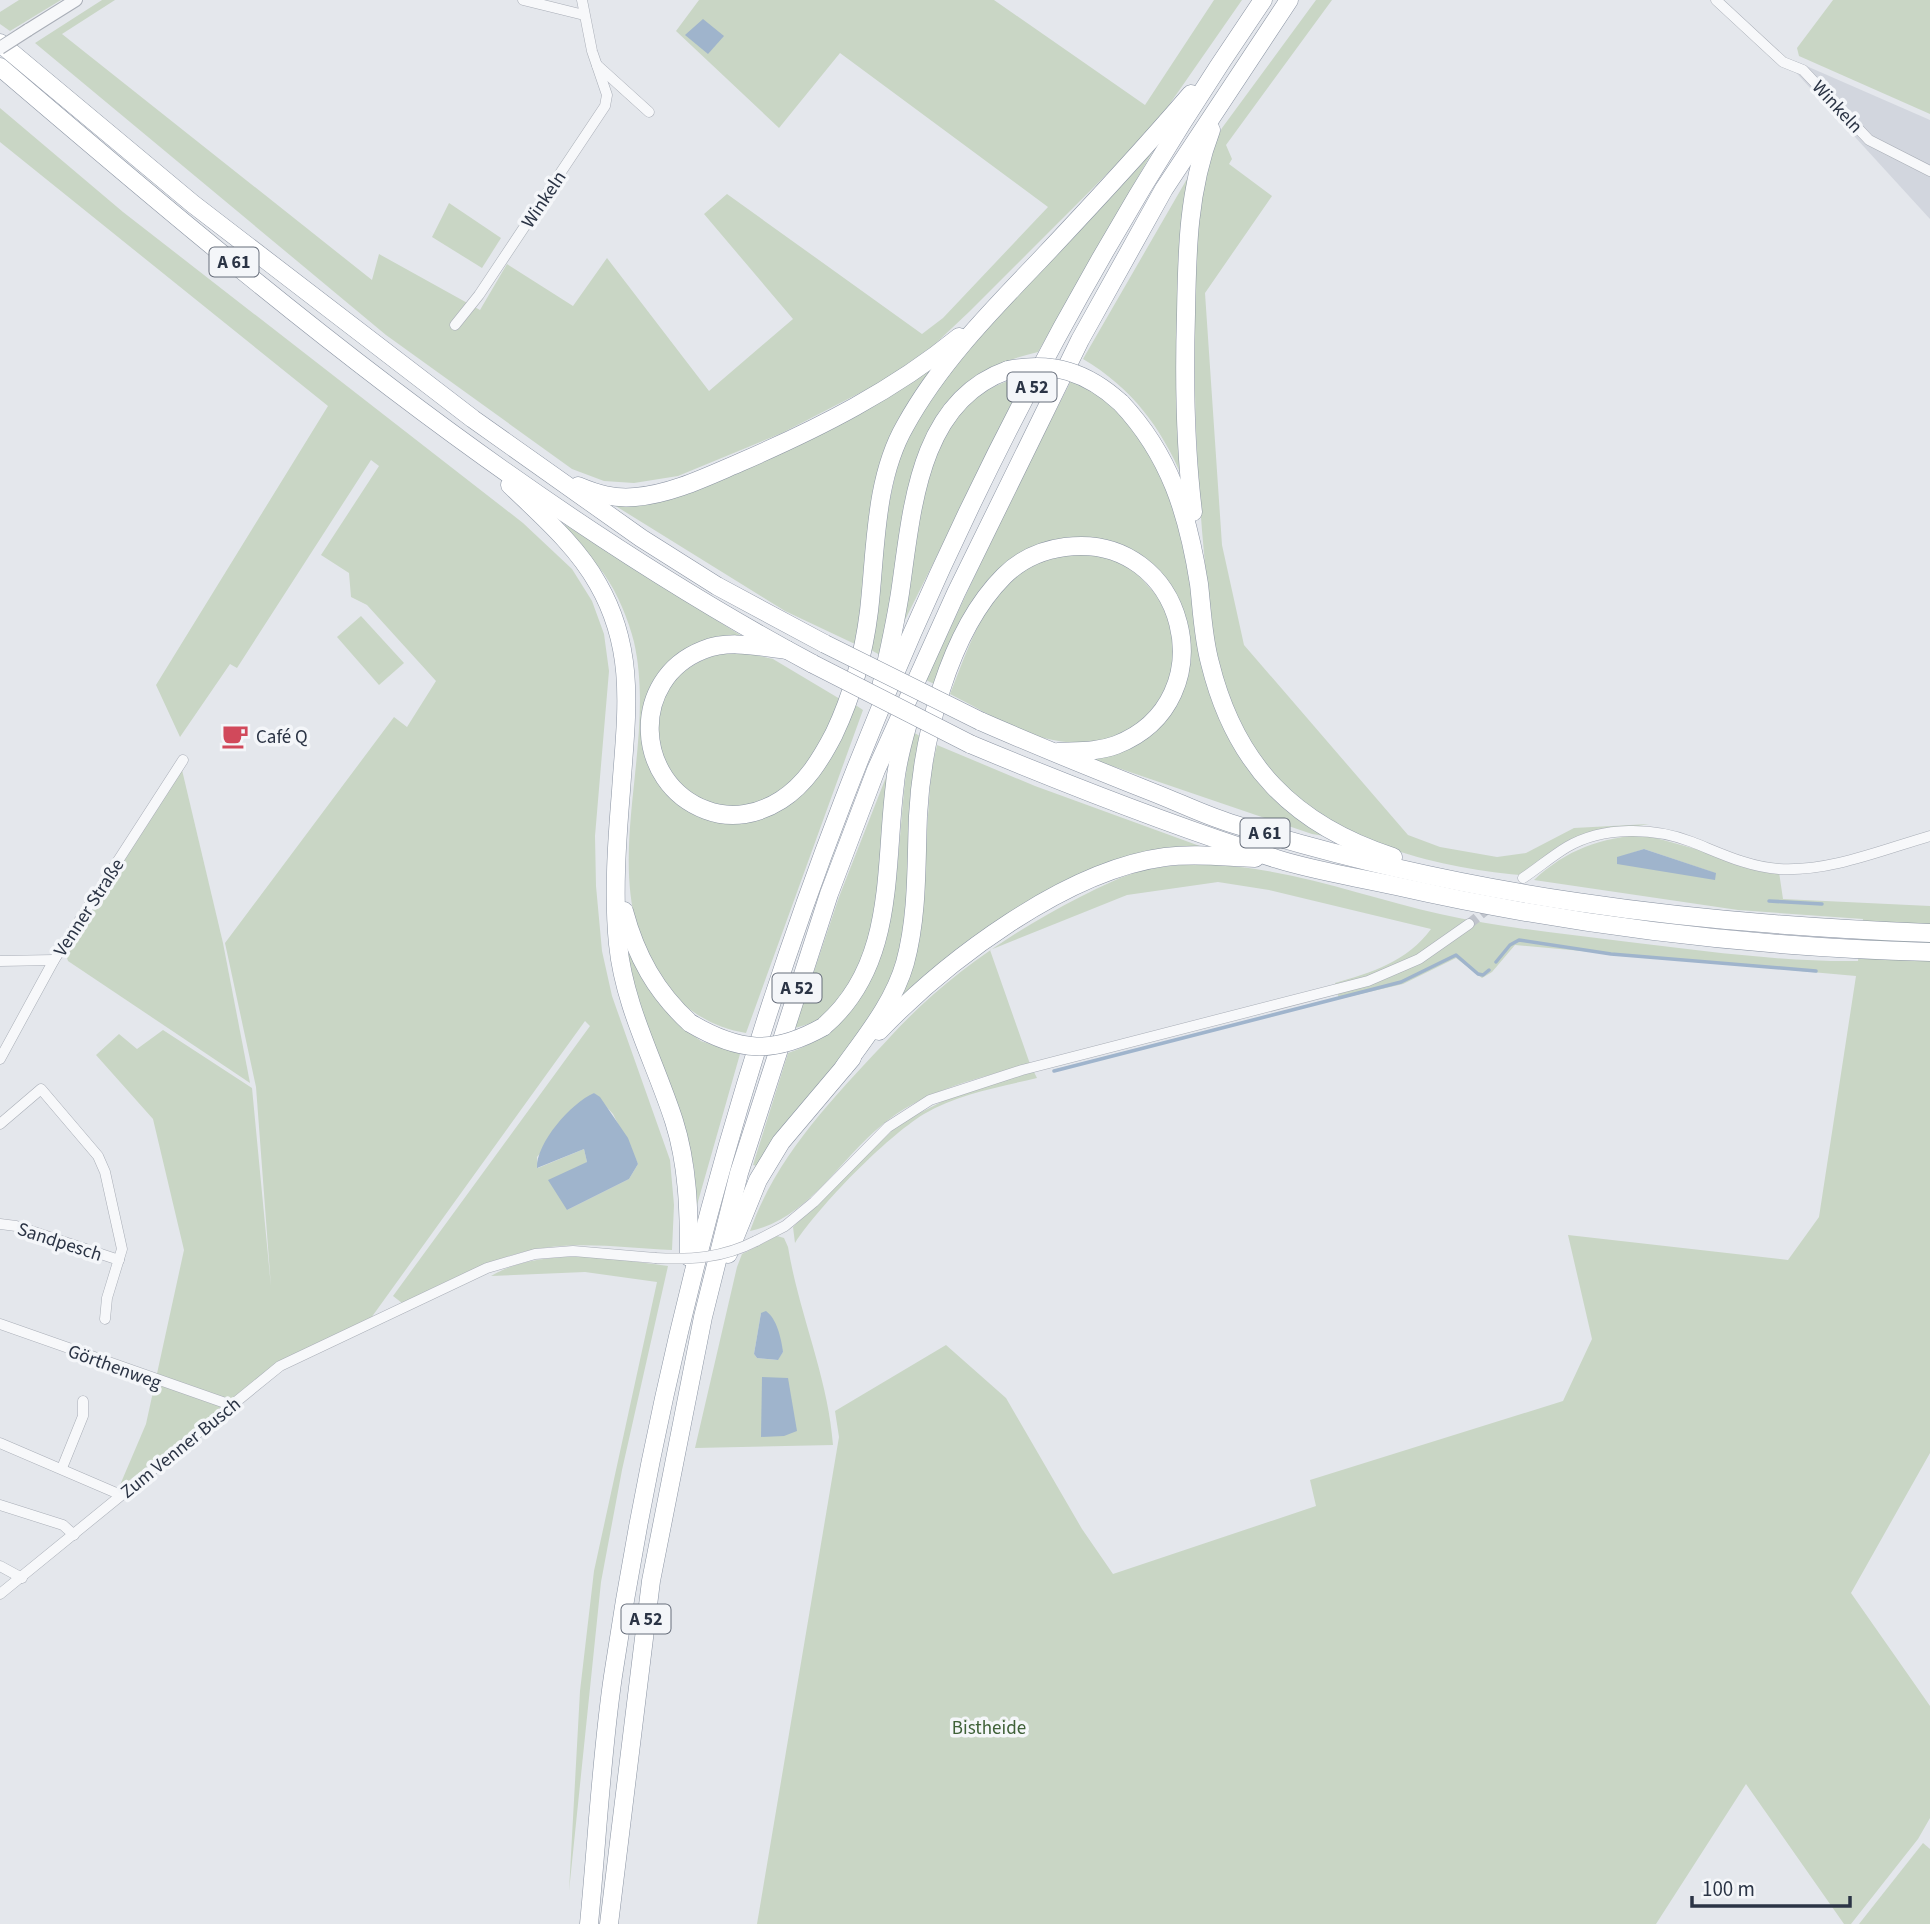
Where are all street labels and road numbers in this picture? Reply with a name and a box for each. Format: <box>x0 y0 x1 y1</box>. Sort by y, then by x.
street label: Winkeln <box>1805 75 1869 140</box>
street label: Winkeln <box>515 166 573 234</box>
road number: A 61 <box>210 248 258 276</box>
road number: A 52 <box>1007 372 1056 402</box>
road number: A 61 <box>1240 818 1290 848</box>
street label: Venner Straße <box>48 854 131 962</box>
road number: A 52 <box>772 973 822 1002</box>
street label: Sandpesch <box>14 1216 105 1269</box>
street label: Görthenweg <box>64 1338 165 1397</box>
street label: Zum Venner Busch <box>115 1391 247 1505</box>
road number: A 52 <box>622 1604 670 1634</box>

